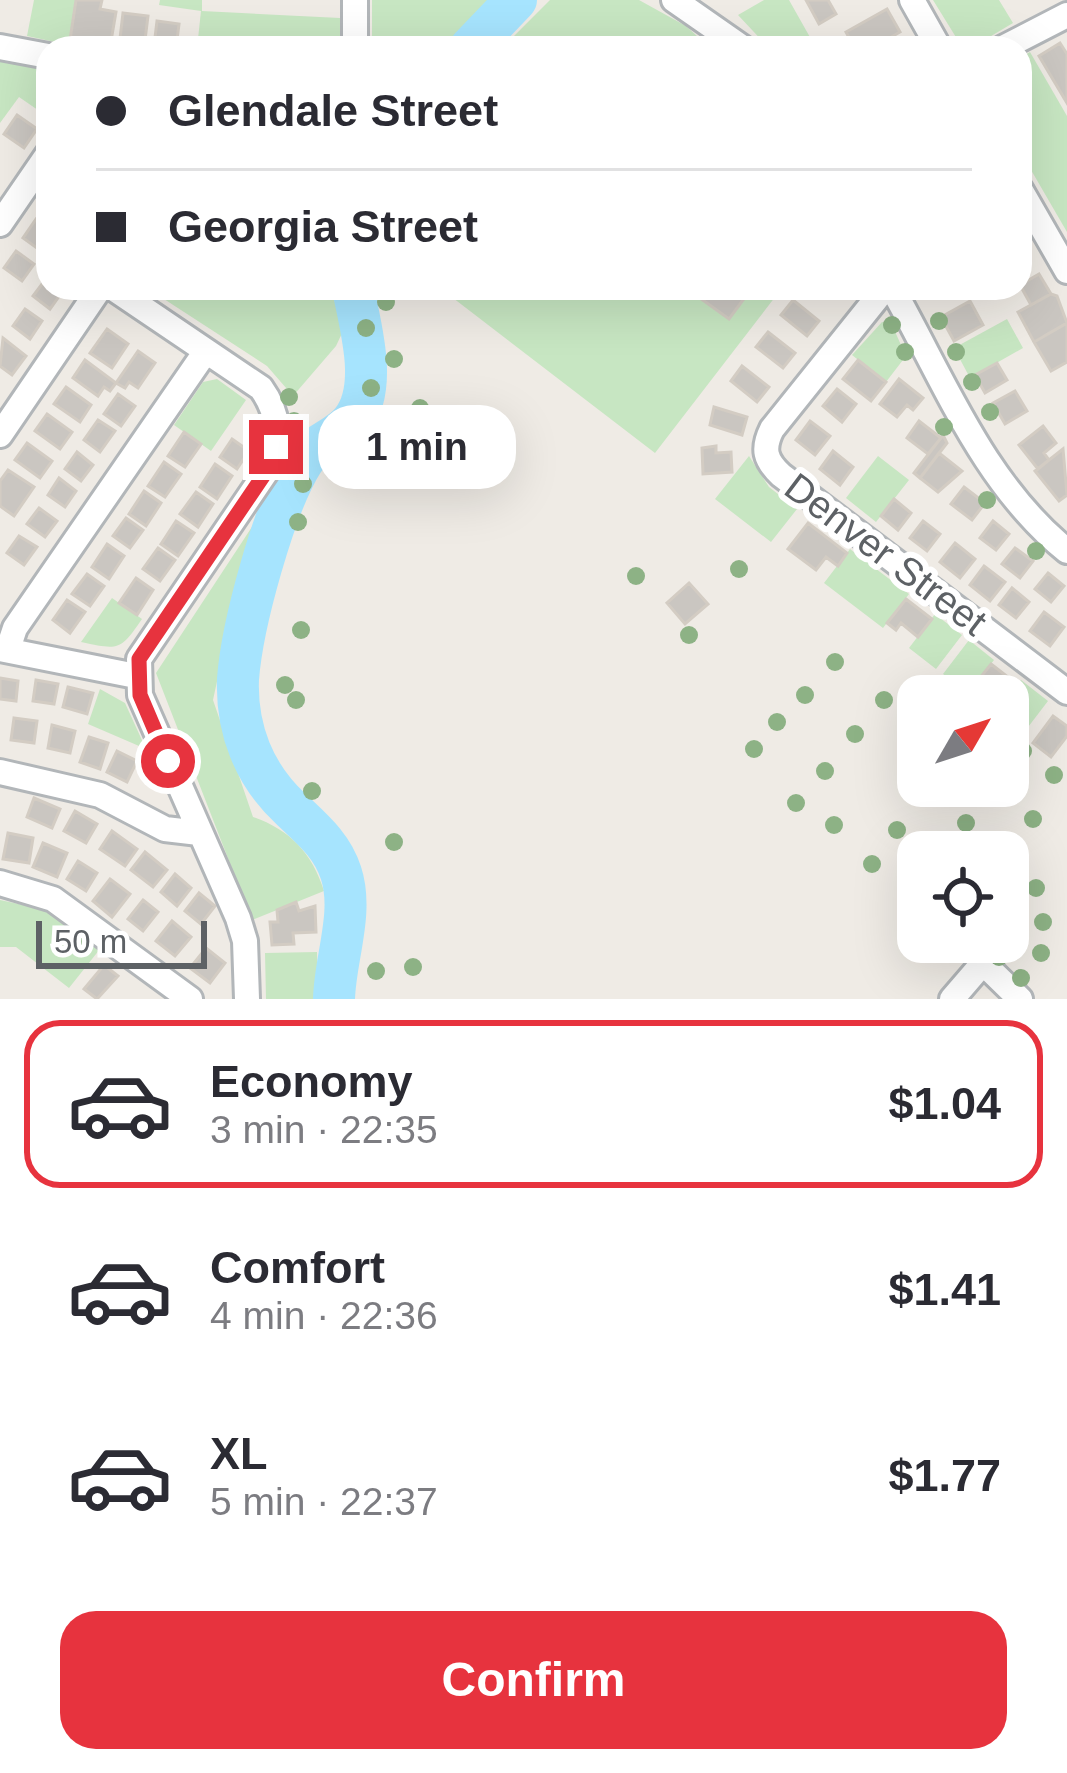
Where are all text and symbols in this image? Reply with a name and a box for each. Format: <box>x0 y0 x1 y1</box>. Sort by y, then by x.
text: Glendale Street <box>168 85 498 136</box>
text: Georgia Street <box>168 201 478 252</box>
callout: 1 min <box>318 405 516 489</box>
route end <box>249 420 303 474</box>
text: 1 min <box>366 425 468 468</box>
street label: Denver Street <box>777 464 995 644</box>
north arrow <box>897 675 1029 807</box>
map controls <box>897 675 1029 963</box>
route start <box>141 734 195 788</box>
button: locate <box>897 831 1029 963</box>
scale bar <box>36 915 207 968</box>
text: 50 m <box>54 923 127 960</box>
icon: car <box>66 1050 174 1158</box>
text: Economy <box>210 1056 413 1107</box>
text: $1.04 <box>888 1078 1001 1129</box>
text: 3 min · 22:35 <box>210 1108 438 1151</box>
icon: car <box>66 1236 174 1344</box>
text: Comfort <box>210 1242 385 1293</box>
text: $1.41 <box>888 1264 1001 1315</box>
text: 4 min · 22:36 <box>210 1294 438 1337</box>
icon: car <box>66 1422 174 1530</box>
text: XL <box>210 1428 268 1479</box>
text: $1.77 <box>888 1450 1001 1501</box>
text: 5 min · 22:37 <box>210 1480 438 1523</box>
button: Confirm <box>60 1611 1007 1749</box>

